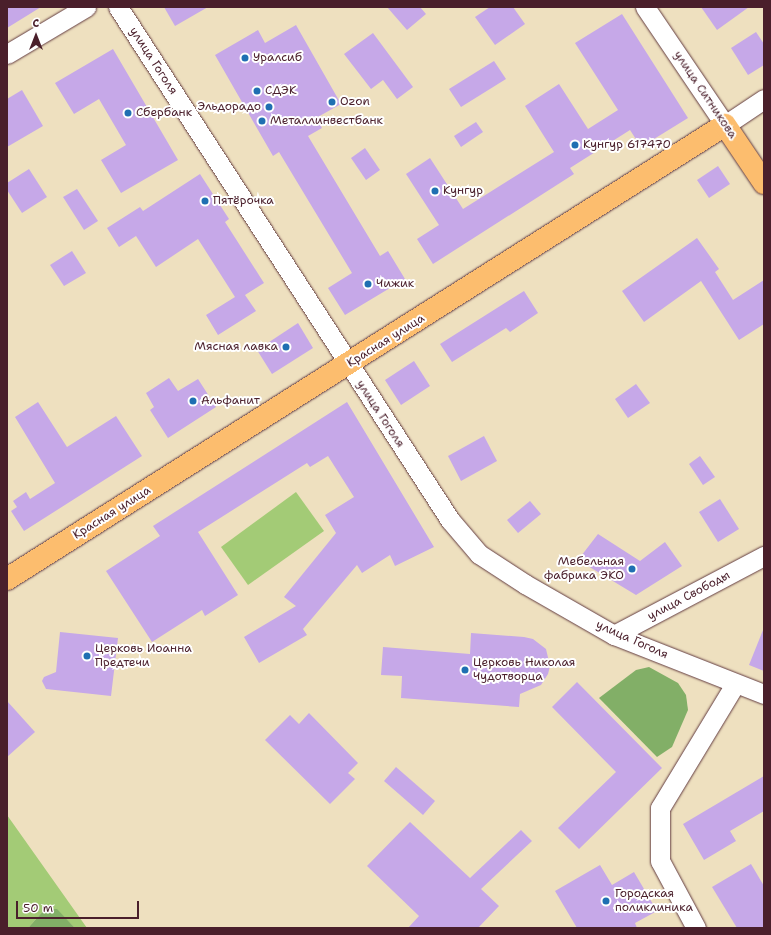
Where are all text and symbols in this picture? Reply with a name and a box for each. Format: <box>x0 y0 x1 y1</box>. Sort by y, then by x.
north arrow <box>16 16 56 56</box>
text: С <box>33 16 39 31</box>
street label: улица Гоголя <box>126 25 180 97</box>
street label: улица Ситникова <box>670 48 740 142</box>
place label: Уралсиб <box>253 51 302 65</box>
marker: Уралсиб <box>240 53 250 63</box>
place label: СДЭК <box>265 84 297 98</box>
marker: СДЭК <box>252 86 262 96</box>
place label: Ozon <box>340 95 370 109</box>
marker: Ozon <box>327 97 337 107</box>
place label: Эльдорадо <box>198 100 261 114</box>
marker: Эльдорадо <box>264 102 274 112</box>
place label: Сбербанк <box>136 106 192 120</box>
marker: Сбербанк <box>123 108 133 118</box>
place label: Металлинвестбанк <box>270 114 383 128</box>
marker: Металлинвестбанк <box>257 116 267 126</box>
place label: Кунгур 617470 <box>583 138 671 152</box>
marker: Кунгур 617470 <box>570 140 580 150</box>
place label: Кунгур <box>443 184 483 198</box>
marker: Кунгур <box>430 186 440 196</box>
place label: Пятёрочка <box>213 194 274 208</box>
marker: Пятёрочка <box>200 196 210 206</box>
place label: Чижик <box>376 277 414 291</box>
marker: Чижик <box>363 279 373 289</box>
street label: Красная улица <box>345 311 427 371</box>
place label: Мясная лавка <box>194 340 278 354</box>
marker: Мясная лавка <box>281 342 291 352</box>
street label: улица Гоголя <box>353 378 407 450</box>
place label: Альфанит <box>201 394 260 408</box>
marker: Альфанит <box>188 396 198 406</box>
street label: Красная улица <box>71 483 153 543</box>
place label: Мебельная фабрика ЭКО <box>544 555 624 583</box>
marker: Мебельная фабрика ЭКО <box>627 564 637 574</box>
street label: улица Свободы <box>645 568 733 624</box>
street label: улица Гоголя <box>594 618 670 662</box>
place label: Церковь Иоанна Предтечи <box>95 642 192 670</box>
marker: Церковь Иоанна Предтечи <box>82 651 92 661</box>
place label: Церковь Николая Чудотворца <box>473 656 575 684</box>
marker: Церковь Николая Чудотворца <box>460 665 470 675</box>
place label: Городская поликлиника <box>615 887 693 915</box>
scale bar <box>18 893 141 919</box>
marker: Городская поликлиника <box>600 895 612 907</box>
text: 50 m <box>23 900 53 916</box>

